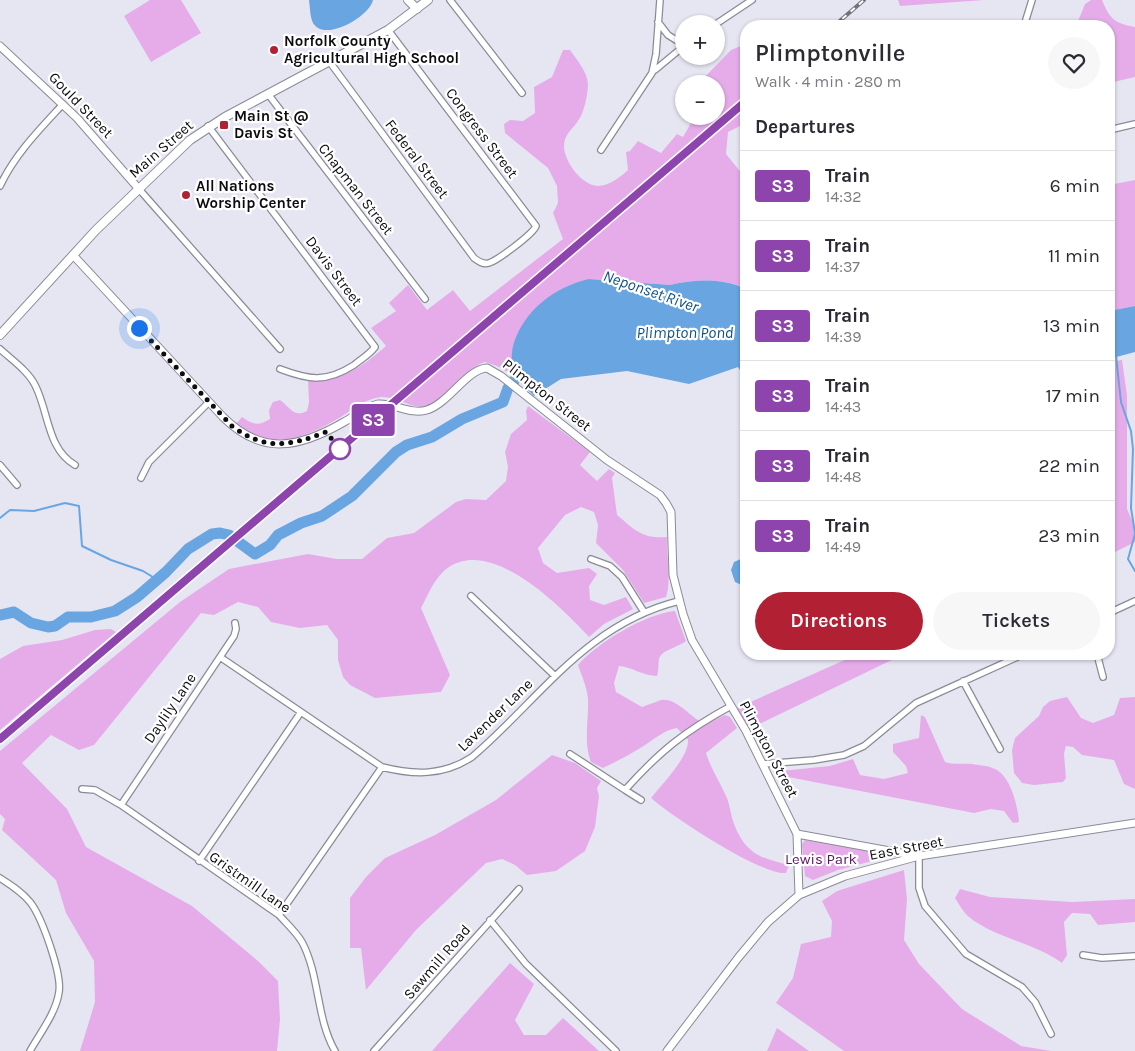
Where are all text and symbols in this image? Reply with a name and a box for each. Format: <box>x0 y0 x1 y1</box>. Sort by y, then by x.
map controls <box>675 15 725 125</box>
button: + <box>675 15 725 65</box>
place label: Norfolk County Agricultural High School <box>284 32 459 67</box>
button: heart <box>1048 37 1100 89</box>
text: Plimptonville <box>755 39 905 67</box>
marker: Norfolk County Agricultural High School <box>268 44 280 56</box>
street label: Gould Street <box>45 68 117 142</box>
text: Walk · 4 min · 280 m <box>755 72 902 91</box>
button: − <box>675 75 725 125</box>
street label: Congress Street <box>442 84 522 182</box>
place label: Main St @ Davis St <box>234 107 309 142</box>
street label: Main Street <box>125 116 197 182</box>
street label: Federal Street <box>381 116 453 202</box>
text: Departures <box>755 116 855 138</box>
marker: Main St @ Davis St <box>218 119 230 131</box>
street label: Chapman Street <box>315 140 398 239</box>
text: Train <box>825 165 870 187</box>
text: S3 <box>771 175 794 197</box>
text: 6 min <box>1050 175 1100 197</box>
place label: All Nations Worship Center <box>196 177 306 212</box>
text: 14:32 <box>825 187 862 206</box>
marker: All Nations Worship Center <box>180 189 192 201</box>
street label: Davis Street <box>302 233 366 310</box>
text: Train <box>825 235 870 257</box>
text: S3 <box>771 245 794 267</box>
text: 11 min <box>1048 245 1100 267</box>
text: 14:37 <box>825 257 860 276</box>
water label: Neponset River <box>601 266 702 316</box>
text: Train <box>825 305 870 327</box>
text: S3 <box>771 315 794 337</box>
text: 13 min <box>1043 315 1100 337</box>
your location <box>127 316 152 341</box>
water label: Plimpton Pond <box>637 323 734 342</box>
text: 14:39 <box>825 327 862 346</box>
street label: Plimpton Street <box>499 355 595 435</box>
text: Train <box>825 375 870 397</box>
text: S3 <box>771 385 794 407</box>
text: 17 min <box>1045 385 1100 407</box>
text: 14:43 <box>825 397 861 416</box>
line badge: S3 <box>350 404 396 436</box>
text: S3 <box>362 409 384 431</box>
unlabelled marker <box>329 438 351 460</box>
text: Train <box>825 445 870 467</box>
text: S3 <box>771 455 794 477</box>
text: 22 min <box>1039 455 1100 477</box>
text: 14:48 <box>825 467 862 486</box>
text: Train <box>825 515 870 537</box>
text: S3 <box>771 525 794 547</box>
text: 23 min <box>1038 525 1100 547</box>
text: 14:49 <box>825 537 861 556</box>
button: Directions <box>755 592 923 650</box>
button: Tickets <box>933 592 1100 650</box>
street label: Daylily Lane <box>140 670 200 746</box>
street label: Lavender Lane <box>454 675 536 755</box>
street label: Plimpton Street <box>736 697 802 801</box>
street label: East Street <box>867 832 945 864</box>
street label: Gristmill Lane <box>206 847 294 917</box>
park label: Lewis Park <box>785 850 857 868</box>
street label: Sawmill Road <box>400 921 474 1003</box>

